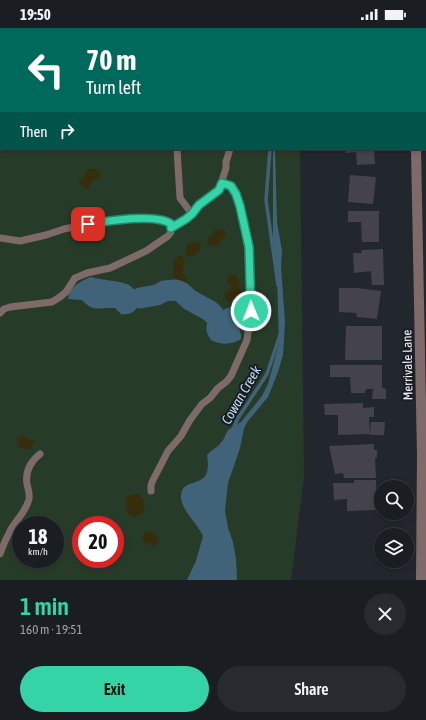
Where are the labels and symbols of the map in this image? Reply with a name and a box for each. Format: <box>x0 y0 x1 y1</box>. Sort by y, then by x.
pin <box>71 207 105 241</box>
position arrow <box>230 290 272 332</box>
street label: Merrivale Lane <box>399 329 416 401</box>
water label: Cowan Creek <box>218 362 265 427</box>
speed limit sign: 20 <box>72 516 124 568</box>

